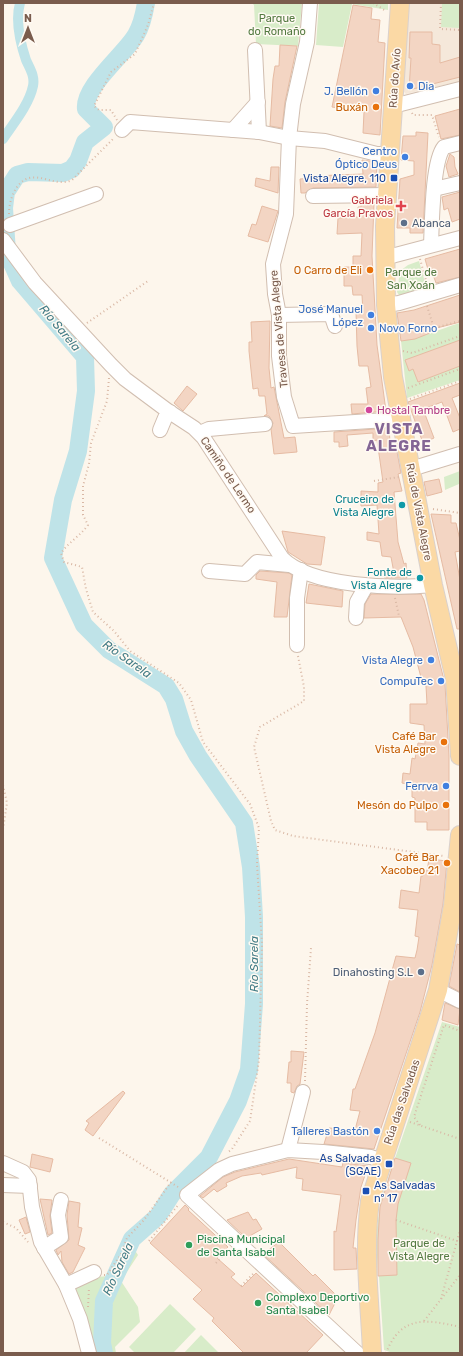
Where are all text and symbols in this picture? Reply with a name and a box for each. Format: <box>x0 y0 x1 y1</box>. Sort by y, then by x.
north arrow <box>8 8 48 48</box>
text: N <box>24 12 32 25</box>
park label: Parque do Romaño <box>248 12 306 38</box>
street label: Rúa do Avío <box>386 48 404 108</box>
place label: Dia <box>418 80 434 93</box>
marker: Dia <box>405 81 415 91</box>
place label: J. Bellón <box>324 85 368 98</box>
marker: J. Bellón <box>371 86 381 96</box>
place label: Buxán <box>335 101 368 114</box>
marker: Buxán <box>371 102 381 112</box>
place label: Centro Óptico Deus <box>335 145 397 171</box>
marker: Centro Óptico Deus <box>400 152 410 162</box>
place label: Vista Alegre, 110 <box>303 172 386 185</box>
marker: Vista Alegre, 110 <box>389 173 399 183</box>
place label: Gabriela García Pravos <box>323 194 393 220</box>
marker: Gabriela García Pravos <box>396 201 406 211</box>
place label: Abanca <box>412 217 451 230</box>
marker: Abanca <box>399 218 409 228</box>
place label: O Carro de Eli <box>294 264 362 277</box>
marker: O Carro de Eli <box>365 265 375 275</box>
park label: Parque de San Xoán <box>385 266 437 292</box>
street label: Travesa de Vista Alegre <box>267 270 291 388</box>
water label: Río Sarela <box>37 302 83 354</box>
place label: José Manuel López <box>298 303 363 329</box>
marker: José Manuel López <box>366 310 376 320</box>
place label: Novo Forno <box>379 322 437 335</box>
marker: Novo Forno <box>366 323 376 333</box>
place label: Hostal Tambre <box>377 404 450 417</box>
marker: Hostal Tambre <box>364 405 374 415</box>
district label: VISTA ALEGRE <box>366 420 432 455</box>
street label: Camiño de Lermo <box>198 434 258 516</box>
street label: Rúa de Vista Alegre <box>403 462 435 562</box>
place label: Cruceiro de Vista Alegre <box>333 493 394 519</box>
marker: Cruceiro de Vista Alegre <box>397 500 407 510</box>
place label: Fonte de Vista Alegre <box>351 566 412 592</box>
marker: Fonte de Vista Alegre <box>415 573 425 583</box>
water label: Río Sarela <box>100 637 154 681</box>
place label: Vista Alegre <box>362 654 423 667</box>
marker: Vista Alegre <box>426 655 436 665</box>
place label: CompuTec <box>380 675 433 688</box>
marker: CompuTec <box>436 676 446 686</box>
place label: Café Bar Vista Alegre <box>375 730 437 756</box>
marker: Café Bar Vista Alegre <box>439 737 449 747</box>
place label: Ferrva <box>405 780 438 793</box>
marker: Ferrva <box>441 781 451 791</box>
place label: Mesón do Pulpo <box>357 799 438 812</box>
marker: Mesón do Pulpo <box>441 800 451 810</box>
place label: Café Bar Xacobeo 21 <box>381 851 440 877</box>
marker: Café Bar Xacobeo 21 <box>442 858 452 868</box>
water label: Río Sarela <box>247 936 261 992</box>
place label: Dinahosting S.L <box>333 966 413 979</box>
marker: Dinahosting S.L <box>416 967 426 977</box>
street label: Rúa das Salvadas <box>381 1057 423 1146</box>
place label: Talleres Bastón <box>291 1125 369 1138</box>
marker: Talleres Bastón <box>372 1126 382 1136</box>
place label: As Salvadas (SGAE) <box>320 1152 381 1178</box>
marker: As Salvadas (SGAE) <box>384 1159 394 1169</box>
place label: As Salvadas nº 17 <box>374 1179 436 1205</box>
marker: As Salvadas nº 17 <box>361 1186 371 1196</box>
place label: Piscina Municipal de Santa Isabel <box>197 1233 285 1259</box>
park label: Parque de Vista Alegre <box>388 1237 450 1263</box>
marker: Piscina Municipal de Santa Isabel <box>184 1240 194 1250</box>
water label: Río Sarela <box>100 1241 136 1297</box>
place label: Complexo Deportivo Santa Isabel <box>266 1291 369 1317</box>
marker: Complexo Deportivo Santa Isabel <box>253 1298 263 1308</box>

